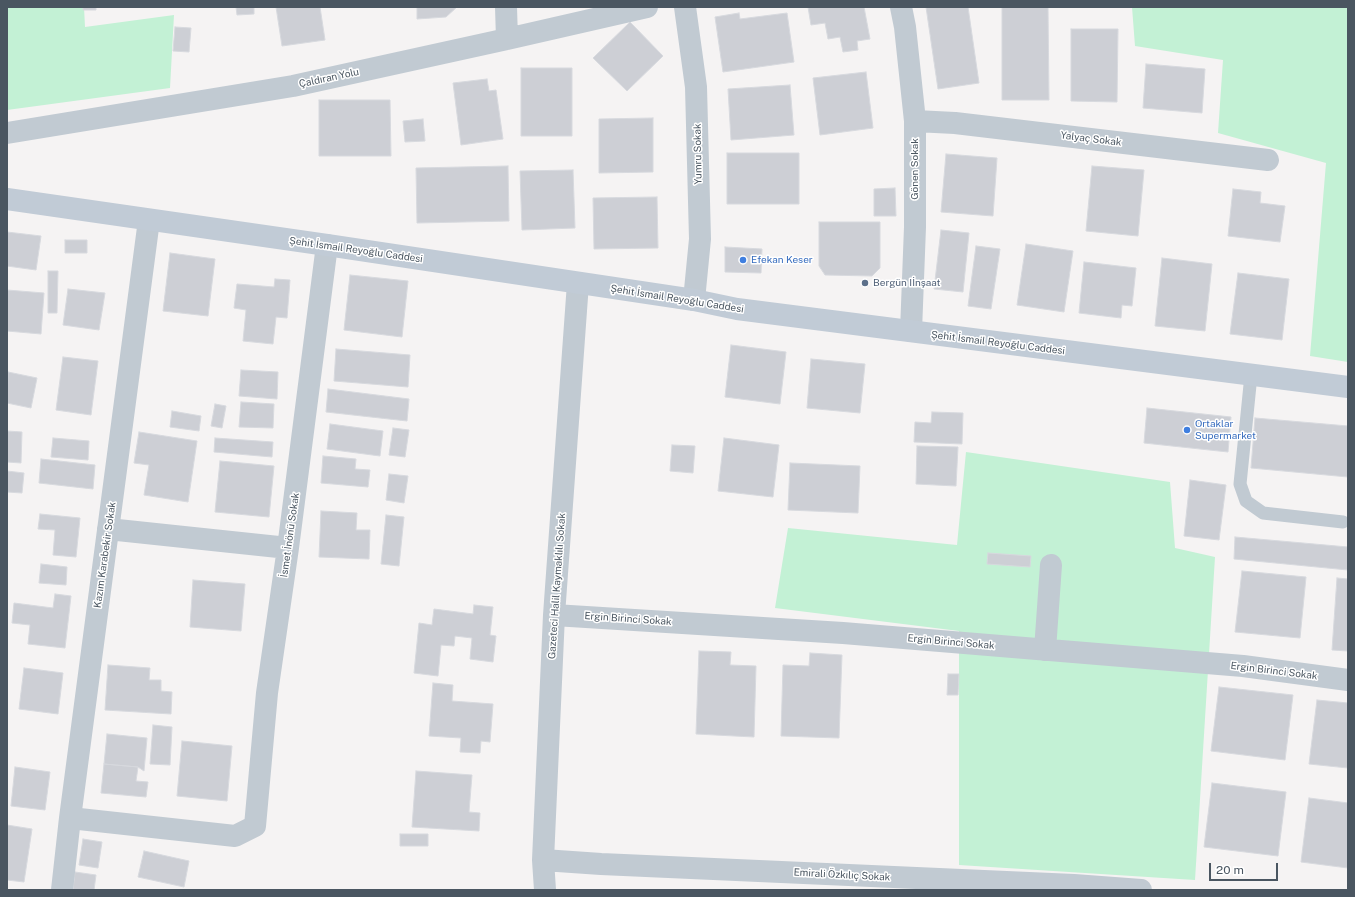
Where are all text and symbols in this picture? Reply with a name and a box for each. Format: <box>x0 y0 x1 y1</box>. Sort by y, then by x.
street label: Çaldıran Yolu <box>298 66 360 90</box>
street label: Yumru Sokak <box>691 123 705 185</box>
street label: Yalyaç Sokak <box>1060 129 1122 149</box>
street label: Gönen Sokak <box>909 138 921 200</box>
street label: Şehit İsmail Reyoğlu Caddesi <box>288 235 424 265</box>
place label: Efekan Keser <box>751 254 813 266</box>
marker: Efekan Keser <box>738 255 748 265</box>
place label: Bergün Iİnşaat <box>873 277 940 289</box>
marker: Bergün Iİnşaat <box>860 278 870 288</box>
street label: Şehit İsmail Reyoğlu Caddesi <box>609 283 745 315</box>
street label: Şehit İsmail Reyoğlu Caddesi <box>930 329 1066 357</box>
place label: Ortaklar Supermarket <box>1195 418 1256 442</box>
marker: Ortaklar Supermarket <box>1182 425 1192 435</box>
street label: İsmet İnönü Sokak <box>278 492 302 578</box>
street label: Kazım Karabekir Sokak <box>92 501 118 609</box>
street label: Gazeteci Halil Kaymaklılı Sokak <box>546 513 568 659</box>
street label: Ergin Birinci Sokak <box>584 610 672 628</box>
street label: Ergin Birinci Sokak <box>907 632 995 652</box>
street label: Ergin Birinci Sokak <box>1230 660 1318 682</box>
scale bar <box>1211 855 1280 881</box>
text: 20 m <box>1216 863 1244 877</box>
street label: Emirali Özkılıç Sokak <box>793 866 891 884</box>

